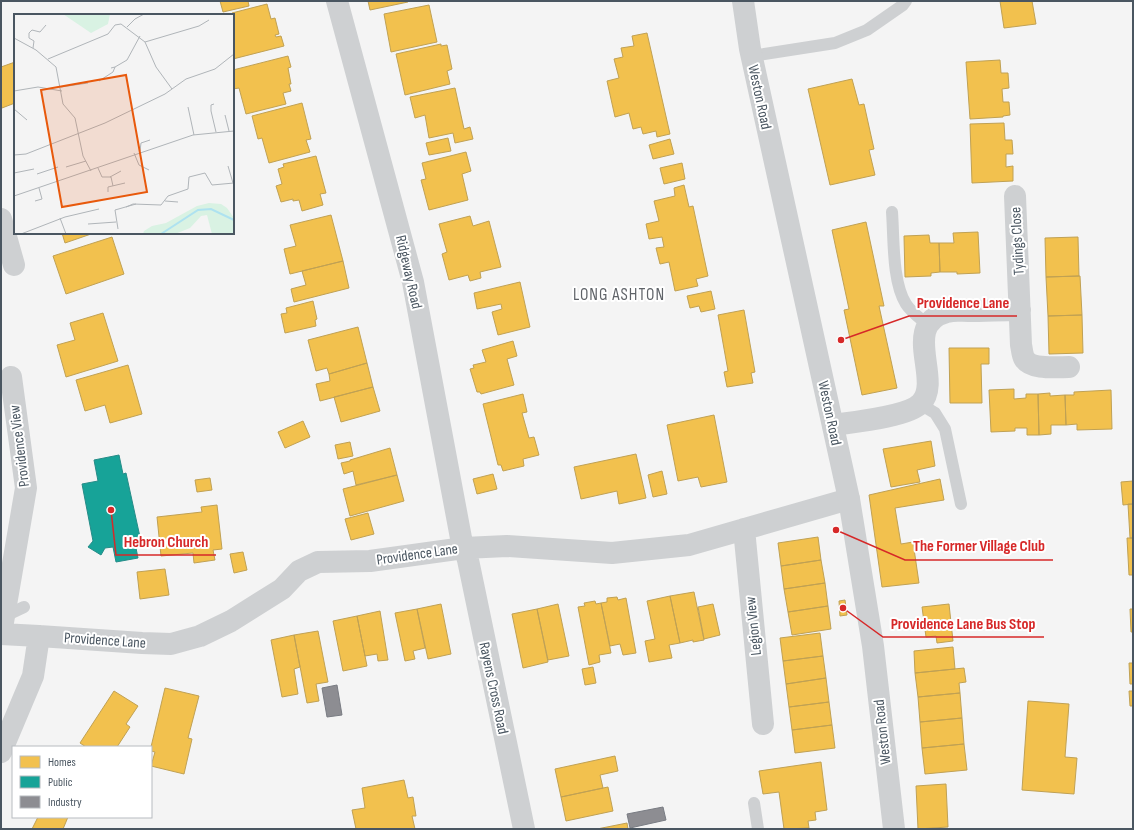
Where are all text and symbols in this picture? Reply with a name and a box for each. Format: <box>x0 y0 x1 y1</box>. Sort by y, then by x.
inset map <box>14 14 234 234</box>
street label: Weston Road <box>743 63 776 131</box>
street label: Tydings Close <box>1006 206 1029 275</box>
street label: Ridgeway Road <box>391 233 426 311</box>
district label: LONG ASHTON <box>573 285 665 305</box>
callout: Providence Lane <box>909 288 1017 316</box>
text: Providence Lane <box>917 294 1009 313</box>
street label: Weston Road <box>813 379 846 447</box>
street label: Providence View <box>5 403 34 488</box>
callout: Hebron Church <box>116 527 216 555</box>
callout: The Former Village Club <box>905 532 1053 560</box>
text: Hebron Church <box>124 533 208 552</box>
text: The Former Village Club <box>913 537 1045 556</box>
street label: Providence Lane <box>375 539 459 570</box>
street label: Legion View <box>741 595 766 656</box>
callout: Providence Lane Bus Stop <box>883 609 1044 637</box>
text: Providence Lane Bus Stop <box>891 615 1035 634</box>
street label: Providence Lane <box>63 628 146 653</box>
street label: Rayens Cross Road <box>474 640 513 736</box>
street label: Weston Road <box>870 698 895 765</box>
legend <box>12 746 152 818</box>
text: Homes <box>48 755 76 770</box>
text: Public <box>48 775 73 790</box>
text: Industry <box>48 795 82 810</box>

